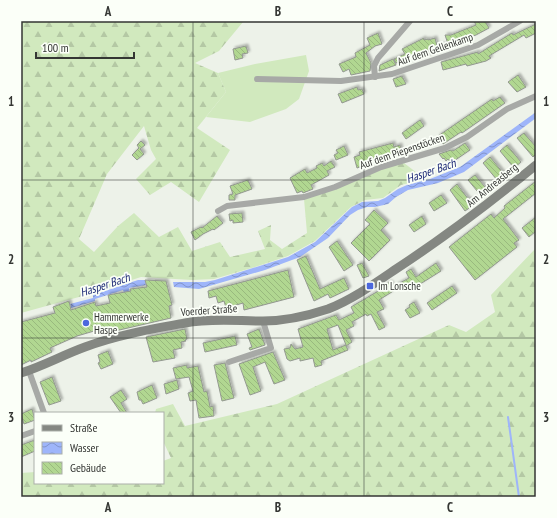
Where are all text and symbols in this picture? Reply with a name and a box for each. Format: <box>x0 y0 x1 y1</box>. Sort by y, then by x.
text: A <box>104 3 112 20</box>
text: B <box>275 3 281 20</box>
text: C <box>447 3 453 20</box>
street label: Auf dem Gellenkamp <box>395 29 475 68</box>
scale bar <box>36 34 134 60</box>
text: 100 m <box>42 40 69 55</box>
text: 1 <box>8 93 14 110</box>
text: 1 <box>543 93 549 110</box>
street label: Auf dem Piepenstöcken <box>358 130 446 172</box>
water label: Hasper Bach <box>404 155 458 186</box>
street label: Am Andreasberg <box>464 160 521 210</box>
text: 2 <box>8 251 14 268</box>
text: 2 <box>543 251 549 268</box>
water label: Hasper Bach <box>78 269 132 300</box>
place label: Im Lonsche <box>378 279 421 293</box>
marker: Im Lonsche <box>365 281 375 291</box>
street label: Voerder Straße <box>179 301 238 319</box>
place label: Hammerwerke Haspe <box>94 310 149 337</box>
marker: Hammerwerke Haspe <box>81 318 91 328</box>
text: 3 <box>8 409 14 426</box>
text: 3 <box>543 409 549 426</box>
legend <box>34 412 164 484</box>
text: Straße <box>70 420 97 435</box>
text: Wasser <box>70 440 100 455</box>
text: Gebäude <box>70 460 106 475</box>
text: A <box>104 499 112 516</box>
text: B <box>275 499 281 516</box>
text: C <box>447 499 453 516</box>

